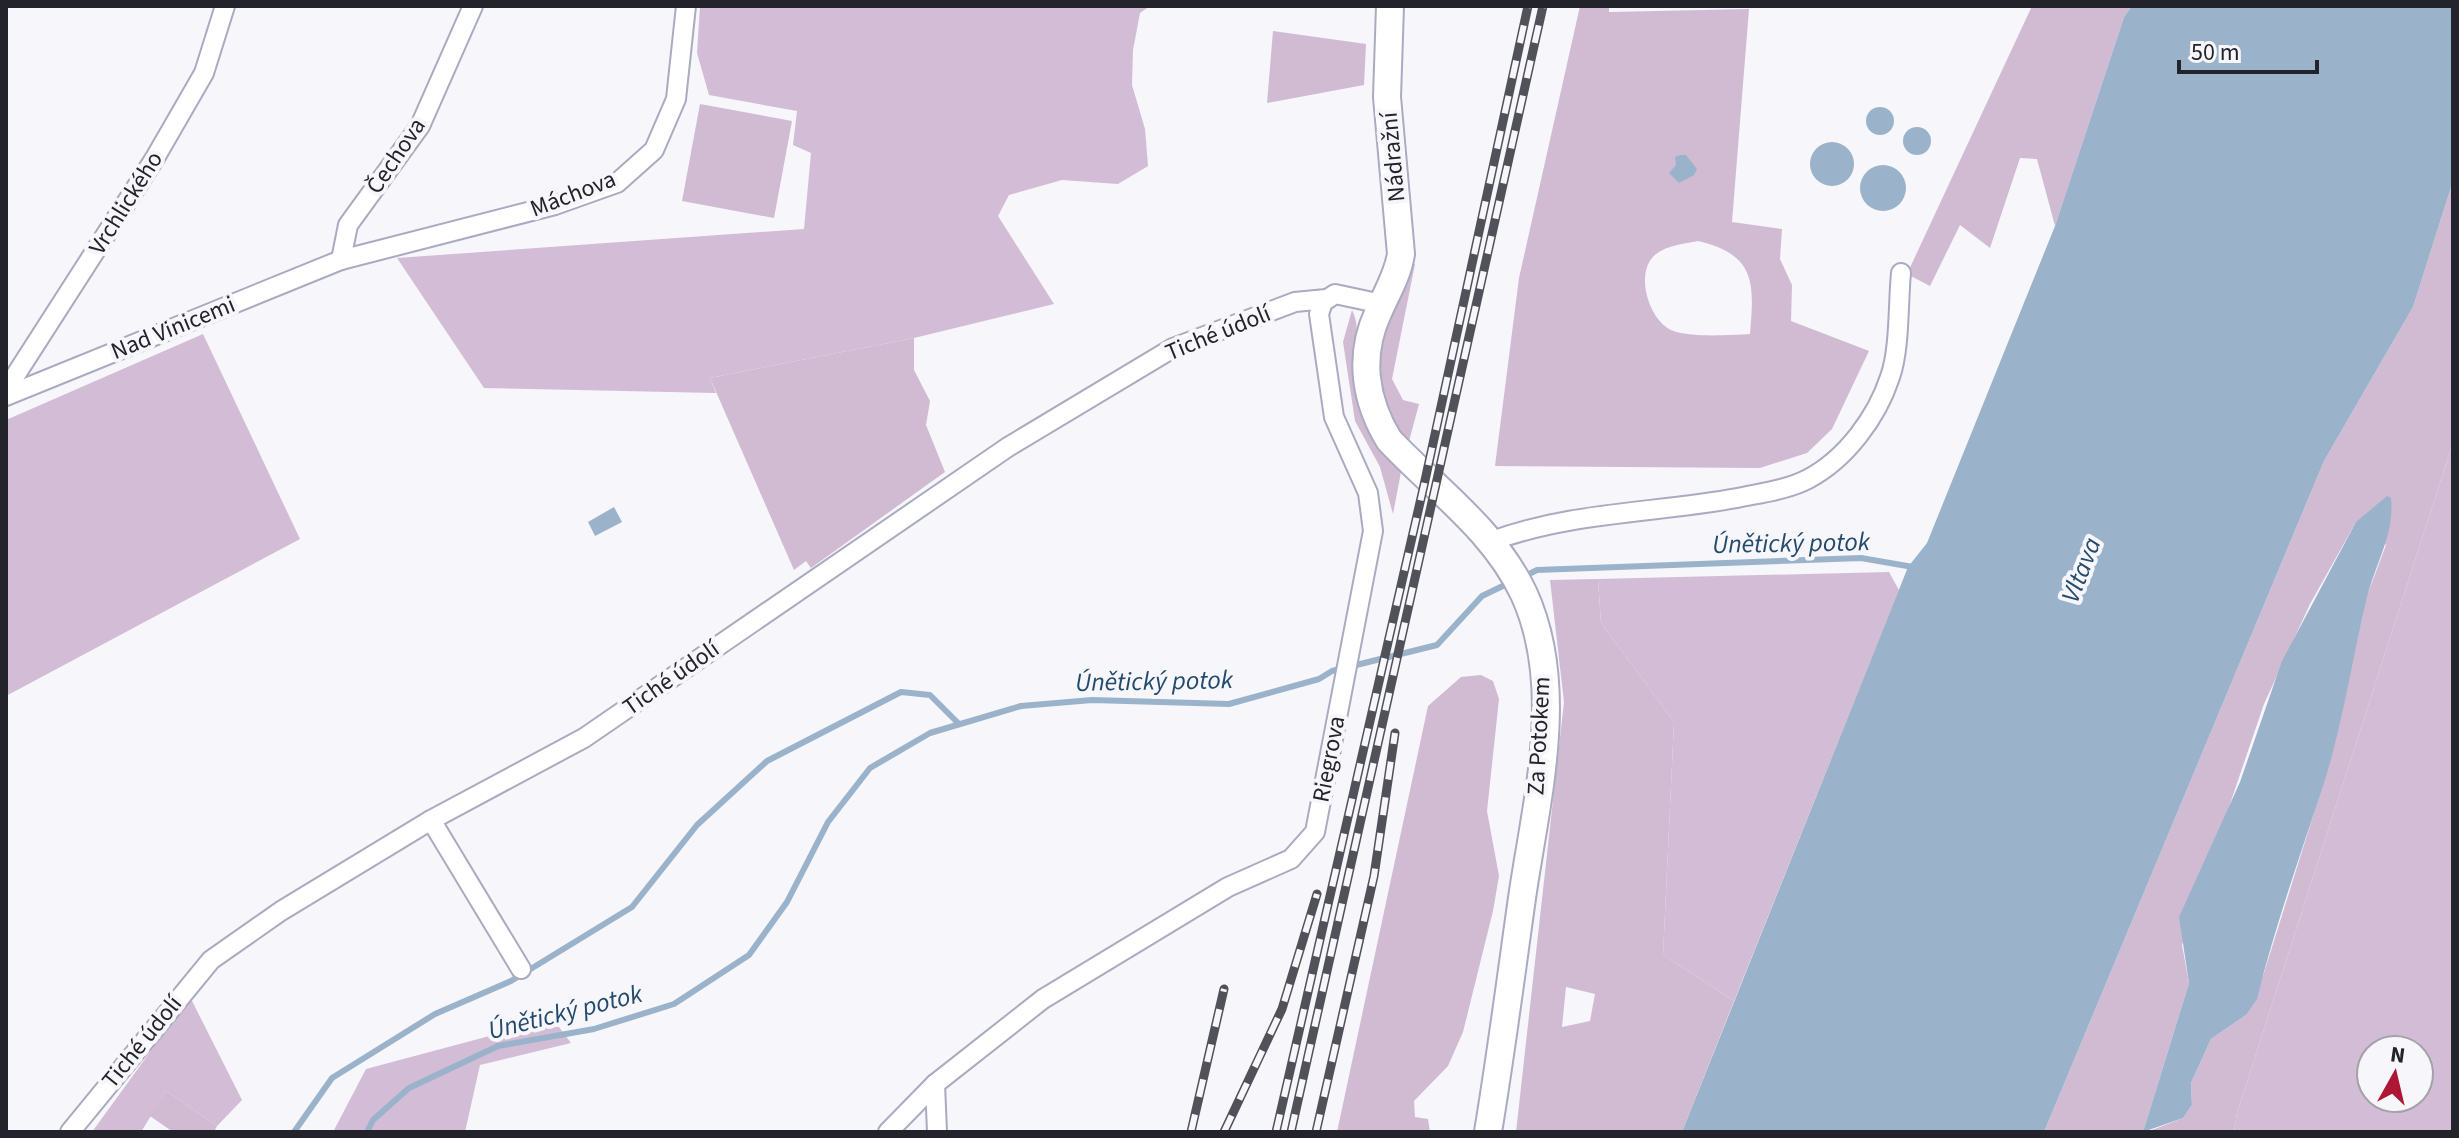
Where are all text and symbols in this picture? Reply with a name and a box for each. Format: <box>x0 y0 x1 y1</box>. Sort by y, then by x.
scale bar <box>2179 24 2317 74</box>
text: 50 m <box>2191 35 2240 70</box>
street label: Nádražní <box>1372 110 1414 203</box>
street label: Čechova <box>358 111 434 201</box>
street label: Vrchlického <box>80 144 172 262</box>
street label: Máchova <box>525 162 621 226</box>
street label: Nad Vinicemi <box>106 287 240 369</box>
street label: Tiché údolí <box>1160 296 1277 370</box>
water label: Únětický potok <box>1712 523 1871 563</box>
water label: Vltava <box>2052 532 2110 608</box>
street label: Tiché údolí <box>616 631 727 724</box>
water label: Únětický potok <box>1075 661 1234 701</box>
street label: Za Potokem <box>1518 676 1560 796</box>
street label: Riegrova <box>1304 713 1354 805</box>
water label: Únětický potok <box>484 975 647 1049</box>
street label: Tiché údolí <box>94 987 191 1096</box>
north arrow <box>2355 1034 2435 1114</box>
text: N <box>2388 1038 2407 1072</box>

